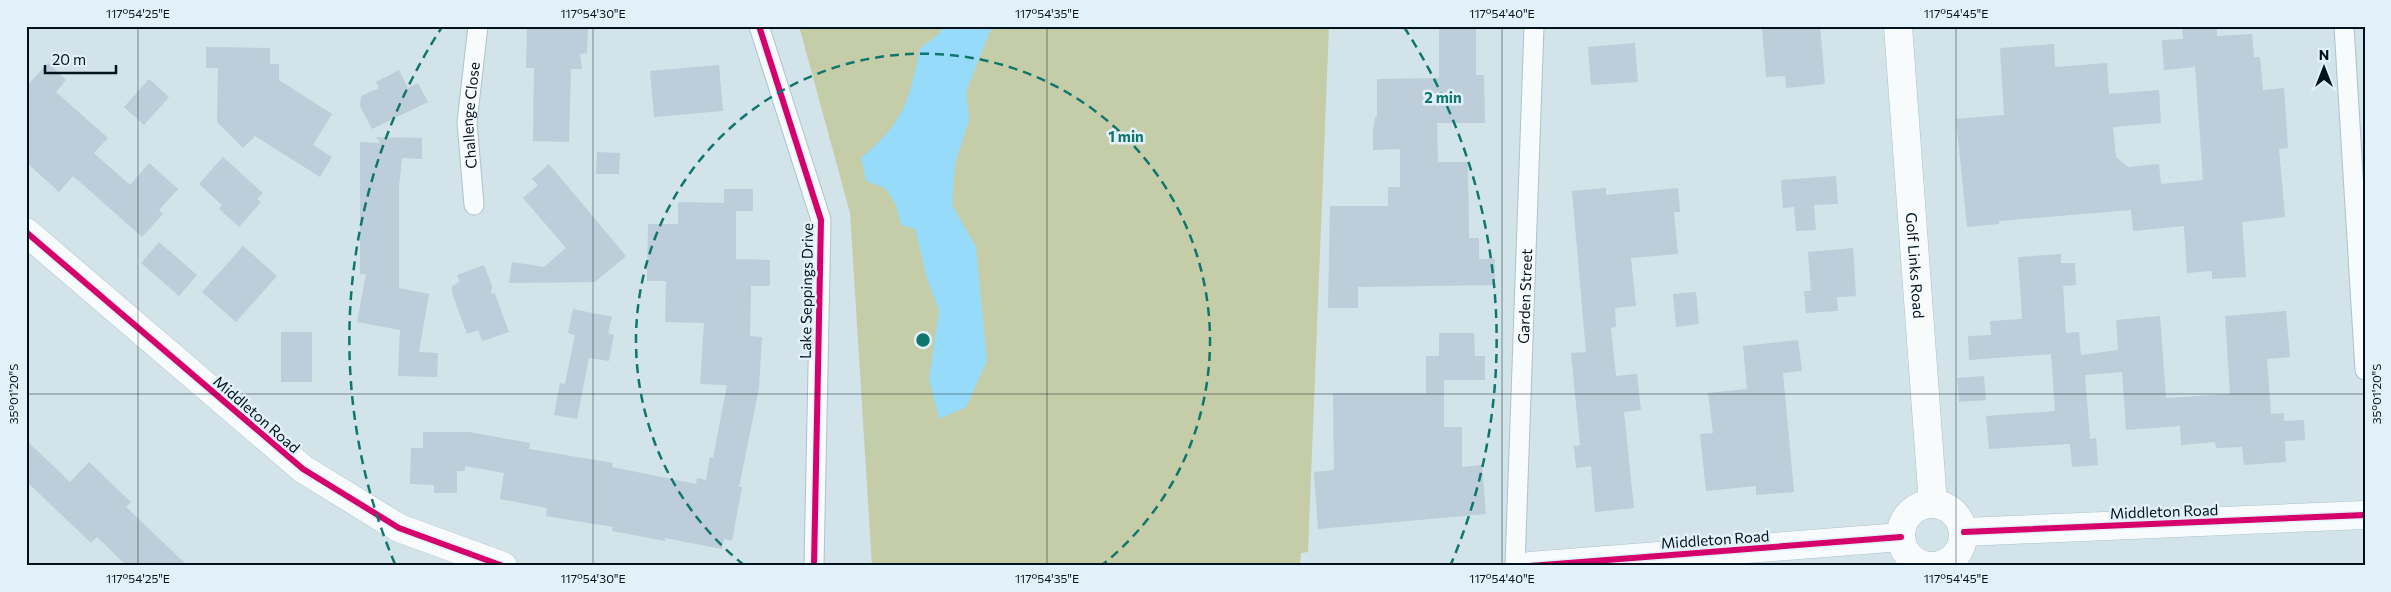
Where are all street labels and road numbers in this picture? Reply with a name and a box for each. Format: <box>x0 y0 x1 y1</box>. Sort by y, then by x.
street label: Challenge Close <box>458 61 483 170</box>
street label: Golf Links Road <box>1903 212 1928 319</box>
street label: Lake Seppings Drive <box>796 223 816 359</box>
street label: Garden Street <box>1514 248 1535 344</box>
street label: Middleton Road <box>210 372 304 456</box>
street label: Middleton Road <box>2109 500 2219 522</box>
street label: Middleton Road <box>1660 526 1770 552</box>

